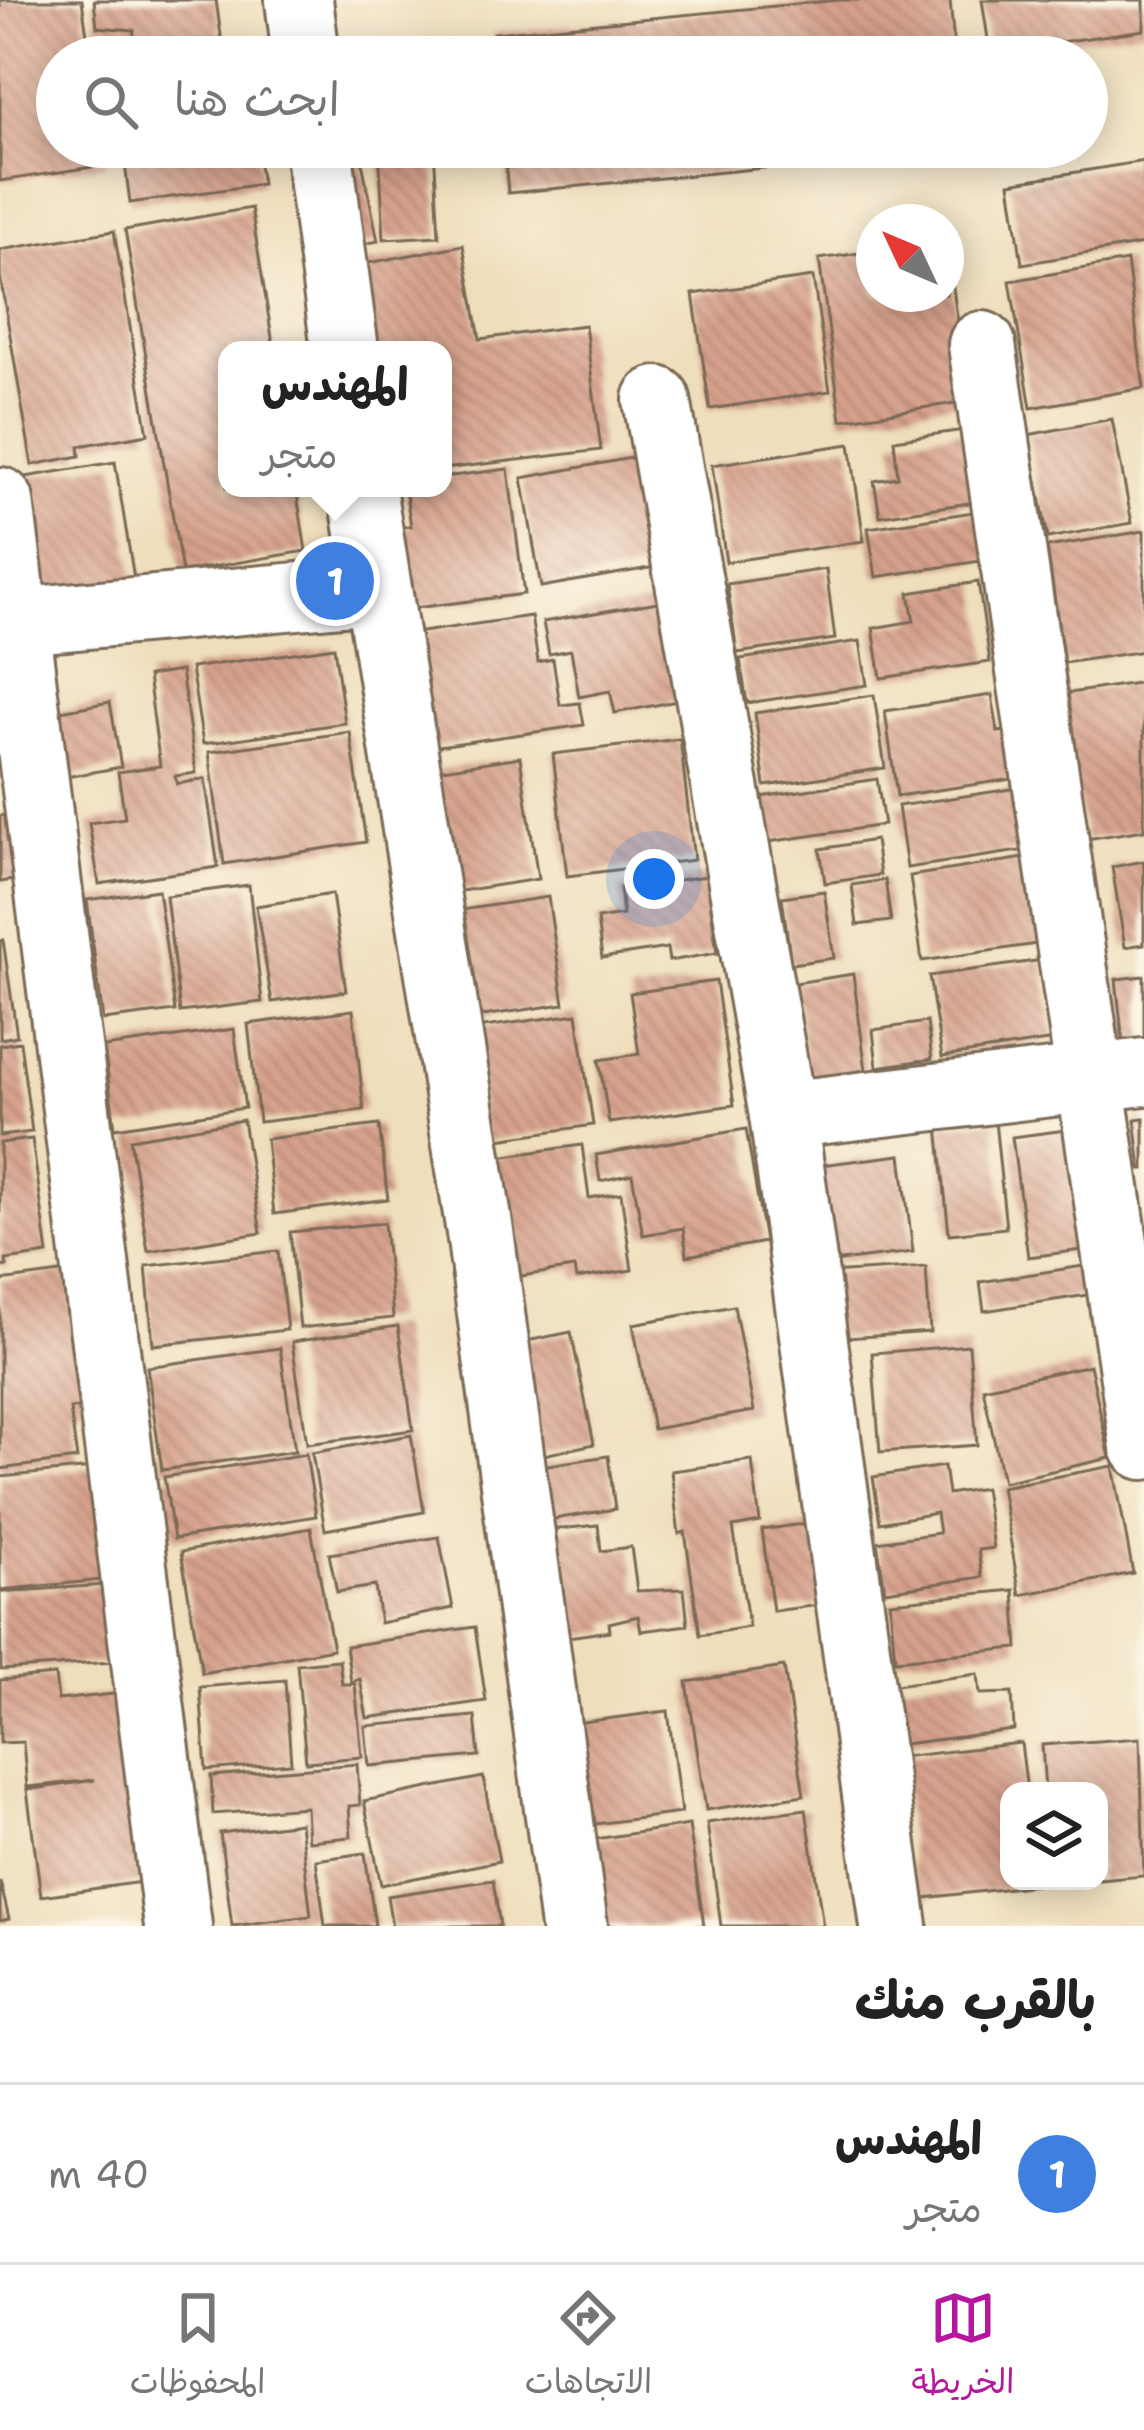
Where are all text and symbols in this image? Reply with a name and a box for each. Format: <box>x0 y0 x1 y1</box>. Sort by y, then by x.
search box <box>36 36 1108 168</box>
icon: search <box>78 69 144 135</box>
text: ابحث هنا <box>174 69 340 129</box>
north arrow <box>856 204 964 312</box>
popup <box>218 341 452 497</box>
text: المهندس <box>262 354 408 414</box>
text: متجر <box>262 428 338 480</box>
pin: 1 <box>296 536 374 626</box>
your location <box>624 849 684 909</box>
map controls <box>1000 1782 1108 1890</box>
button: layers <box>1000 1782 1108 1890</box>
text: بالقرب منك <box>855 1966 1096 2034</box>
text: المهندس <box>835 2108 982 2168</box>
text: 40 m <box>48 2148 149 2200</box>
text: 1 <box>1048 2148 1066 2200</box>
text: متجر <box>906 2182 982 2234</box>
tab: المحفوظات <box>130 2285 266 2411</box>
tab: الاتجاهات <box>525 2285 652 2411</box>
tab: الخريطة <box>911 2285 1014 2411</box>

